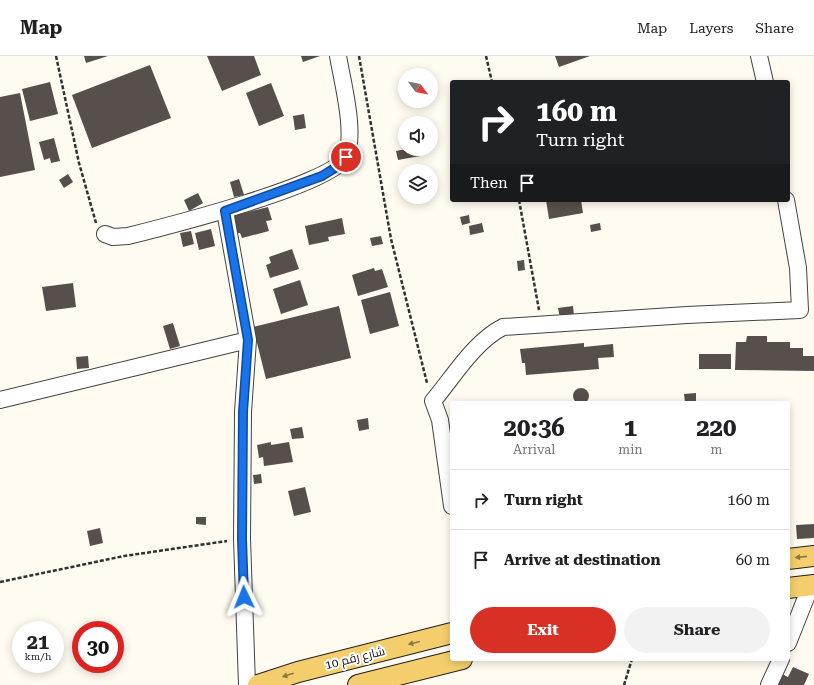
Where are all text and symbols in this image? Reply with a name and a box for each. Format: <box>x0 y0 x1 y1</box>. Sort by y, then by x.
text: Map <box>20 16 62 39</box>
text: Map <box>637 20 667 36</box>
text: Layers <box>689 20 733 36</box>
text: Share <box>755 20 794 36</box>
north arrow <box>398 68 438 108</box>
map controls <box>398 68 438 204</box>
text: 160 m <box>536 95 617 128</box>
icon: right <box>470 96 522 148</box>
button: sound <box>398 116 438 156</box>
text: Turn right <box>536 129 624 150</box>
pin <box>329 140 363 174</box>
icon: arrive <box>335 146 357 168</box>
button: layers <box>398 164 438 204</box>
icon: arrive <box>516 172 538 194</box>
text: Then <box>470 174 508 192</box>
text: 20:36 <box>504 414 565 442</box>
text: 1 <box>624 414 637 442</box>
text: 220 <box>696 414 737 442</box>
text: Arrival <box>513 442 555 457</box>
text: min <box>618 442 643 457</box>
text: m <box>710 442 722 457</box>
icon: right <box>470 489 492 511</box>
text: Turn right <box>504 491 583 509</box>
text: 160 m <box>727 491 770 509</box>
icon: arrive <box>470 549 492 571</box>
text: Arrive at destination <box>504 551 660 569</box>
text: 60 m <box>736 551 770 569</box>
one-way arrow <box>795 554 807 561</box>
position arrow <box>223 576 265 618</box>
button: Exit <box>470 607 616 653</box>
button: Share <box>624 607 770 653</box>
speed limit sign: 30 <box>72 621 124 673</box>
text: 21 <box>27 630 49 654</box>
one-way arrow <box>408 641 421 647</box>
street label: شارع رقم 10 <box>324 644 387 673</box>
text: km/h <box>25 651 51 662</box>
one-way arrow <box>282 672 294 678</box>

